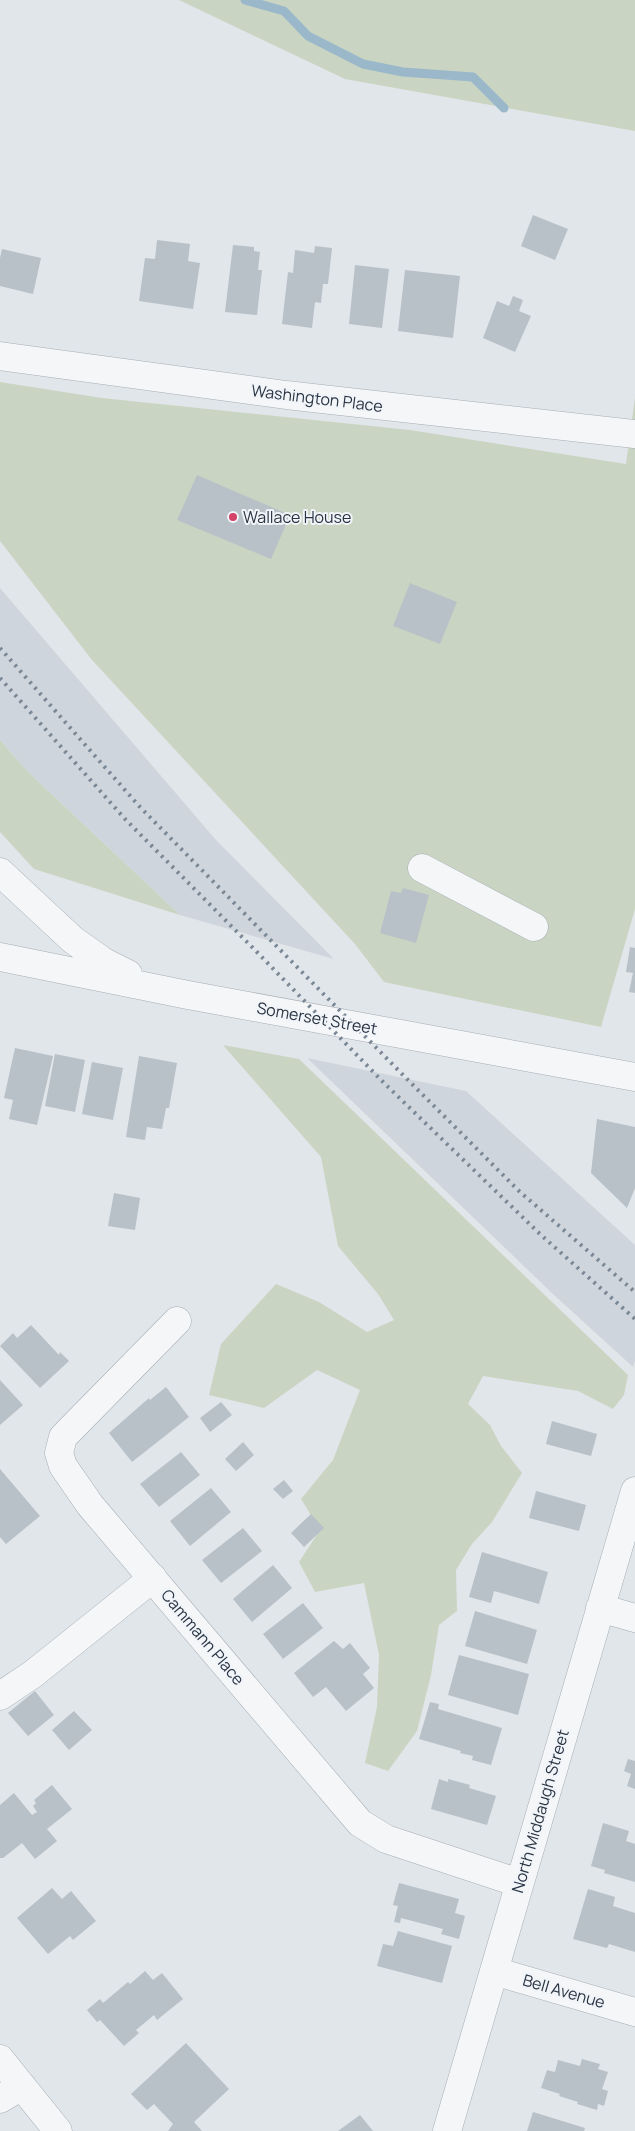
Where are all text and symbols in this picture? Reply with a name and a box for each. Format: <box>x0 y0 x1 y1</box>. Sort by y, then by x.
street label: Washington Place <box>250 379 384 417</box>
place label: Wallace House <box>243 506 351 528</box>
marker: Wallace House <box>227 511 239 523</box>
street label: Somerset Street <box>255 997 379 1039</box>
street label: Cammann Place <box>156 1584 250 1690</box>
street label: North Middaugh Street <box>506 1727 574 1895</box>
street label: Bell Avenue <box>520 1969 608 2013</box>

